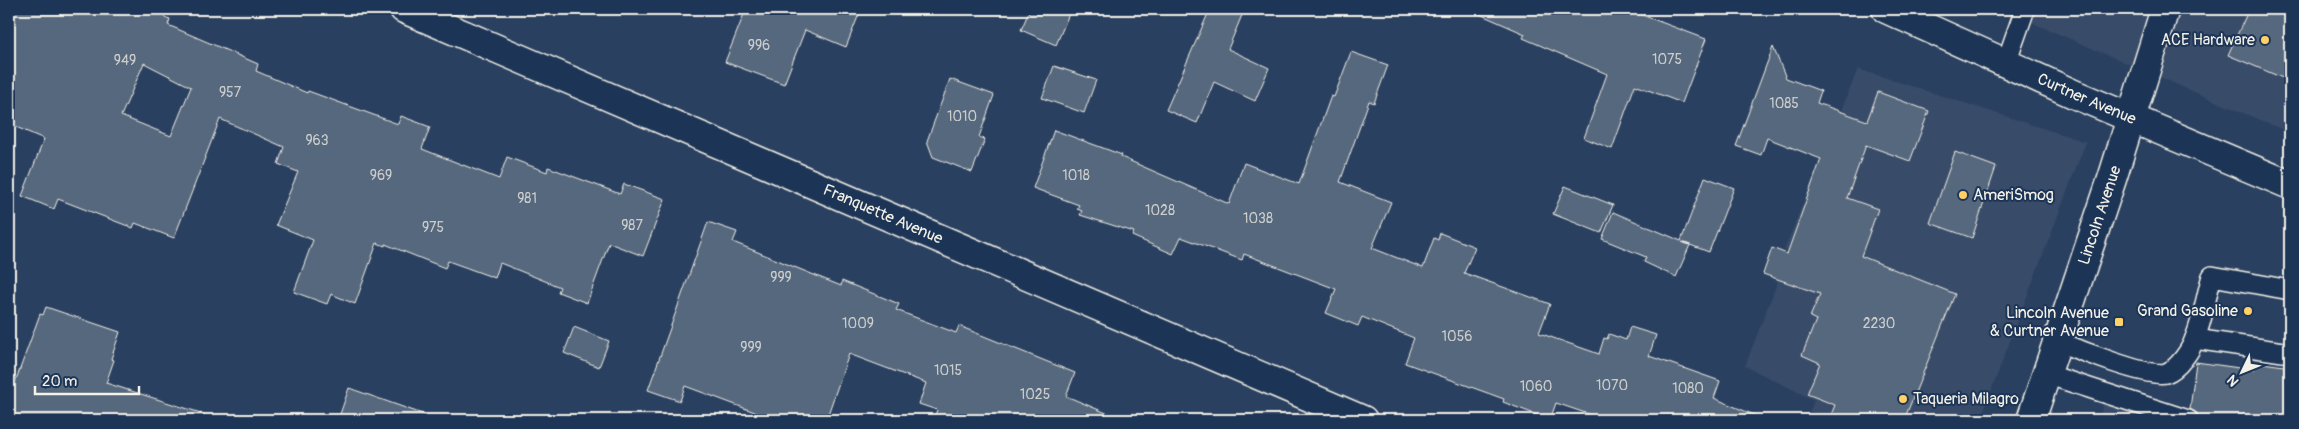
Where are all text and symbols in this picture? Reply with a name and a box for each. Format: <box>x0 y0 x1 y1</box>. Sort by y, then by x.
place label: ACE Hardware <box>2161 30 2255 50</box>
marker: ACE Hardware <box>2259 34 2271 46</box>
house number: 996 <box>748 37 770 54</box>
house number: 1075 <box>1652 51 1682 68</box>
house number: 949 <box>114 52 136 69</box>
street label: Curtner Avenue <box>2034 69 2139 129</box>
house number: 957 <box>219 84 242 101</box>
house number: 1085 <box>1769 95 1799 112</box>
house number: 1010 <box>947 108 977 125</box>
house number: 963 <box>305 132 329 149</box>
street label: Lincoln Avenue <box>2074 163 2126 267</box>
house number: 969 <box>370 167 392 184</box>
house number: 1018 <box>1062 167 1090 184</box>
street label: Franquette Avenue <box>820 180 946 249</box>
place label: AmeriSmog <box>1973 185 2054 205</box>
marker: AmeriSmog <box>1957 189 1969 201</box>
house number: 981 <box>517 190 537 207</box>
house number: 1028 <box>1145 202 1175 219</box>
house number: 1038 <box>1243 210 1273 227</box>
house number: 987 <box>621 217 643 234</box>
house number: 975 <box>422 219 444 236</box>
house number: 999 <box>770 269 792 286</box>
place label: Grand Gasoline <box>2137 301 2238 321</box>
place label: Lincoln Avenue & Curtner Avenue <box>1990 303 2109 341</box>
marker: Grand Gasoline <box>2242 305 2254 317</box>
house number: 1009 <box>842 315 874 332</box>
house number: 2230 <box>1863 315 1895 332</box>
marker: Lincoln Avenue & Curtner Avenue <box>2113 316 2125 328</box>
house number: 1056 <box>1442 328 1472 345</box>
house number: 999 <box>740 339 762 356</box>
north arrow <box>2216 346 2266 396</box>
house number: 1015 <box>934 362 962 379</box>
scale bar <box>35 364 139 396</box>
text: N <box>2223 371 2242 390</box>
text: 20 m <box>42 372 77 391</box>
house number: 1070 <box>1596 377 1628 394</box>
house number: 1060 <box>1520 378 1552 395</box>
house number: 1080 <box>1672 380 1704 397</box>
house number: 1025 <box>1020 386 1050 403</box>
place label: Taqueria Milagro <box>1913 389 2019 409</box>
marker: Taqueria Milagro <box>1897 393 1909 405</box>

